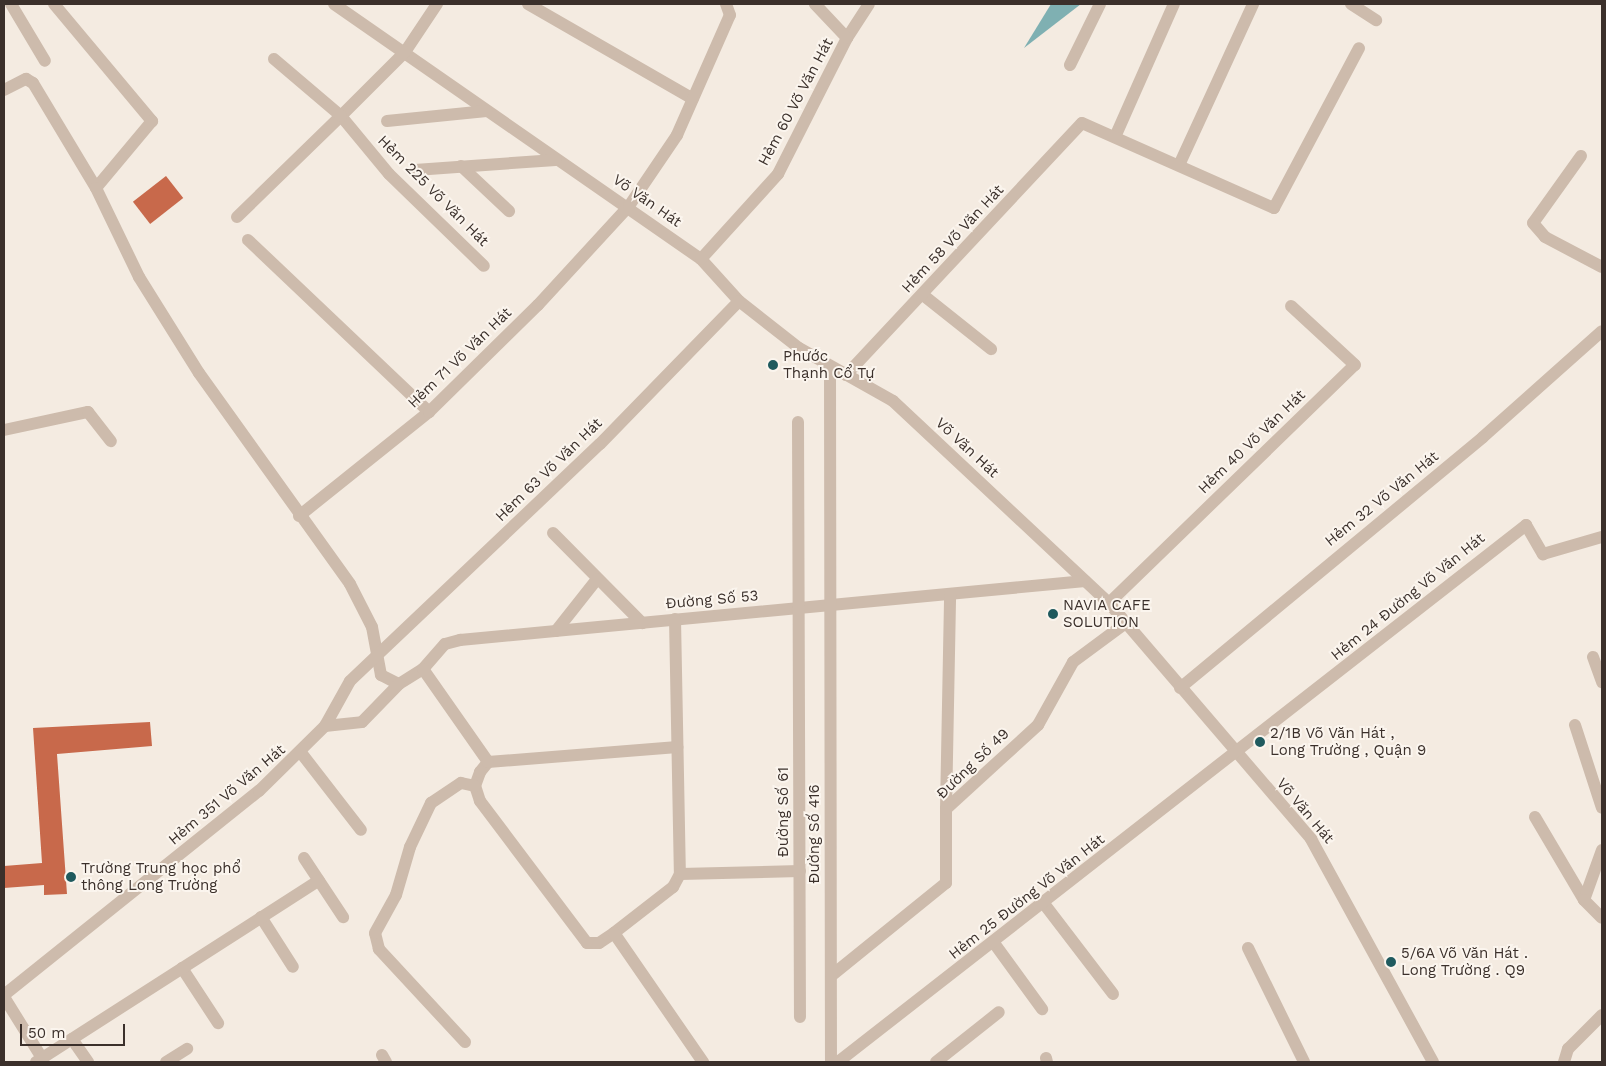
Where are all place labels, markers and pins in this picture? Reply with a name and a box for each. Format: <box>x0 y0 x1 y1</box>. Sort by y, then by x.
place label: Phước Thạnh Cổ Tự <box>783 347 875 382</box>
marker: Phước Thạnh Cổ Tự <box>767 359 779 371</box>
place label: NAVIA CAFE SOLUTION <box>1063 596 1151 631</box>
marker: NAVIA CAFE SOLUTION <box>1047 608 1059 620</box>
place label: 2/1B Võ Văn Hát , Long Trường , Quận 9 <box>1270 724 1427 759</box>
marker: 2/1B Võ Văn Hát , Long Trường , Quận 9 <box>1254 736 1266 748</box>
place label: Trường Trung học phổ thông Long Trường <box>81 859 241 894</box>
marker: Trường Trung học phổ thông Long Trường <box>65 871 77 883</box>
place label: 5/6A Võ Văn Hát . Long Trường . Q9 <box>1401 944 1530 979</box>
marker: 5/6A Võ Văn Hát . Long Trường . Q9 <box>1385 956 1397 968</box>

